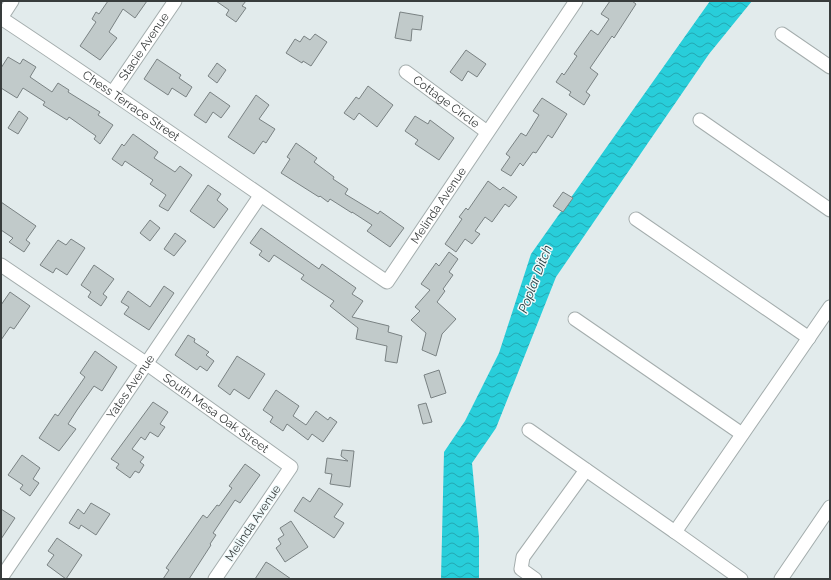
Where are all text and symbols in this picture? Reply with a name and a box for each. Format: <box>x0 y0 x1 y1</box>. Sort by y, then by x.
street label: Stacie Avenue <box>116 10 172 83</box>
street label: Chess Terrace Street <box>80 68 182 144</box>
street label: Cottage Circle <box>410 73 482 131</box>
street label: Melinda Avenue <box>408 164 469 246</box>
water label: Poplar Ditch <box>515 243 555 315</box>
street label: Yates Avenue <box>104 352 157 422</box>
street label: South Mesa Oak Street <box>160 371 271 456</box>
street label: Melinda Avenue <box>222 482 284 564</box>

